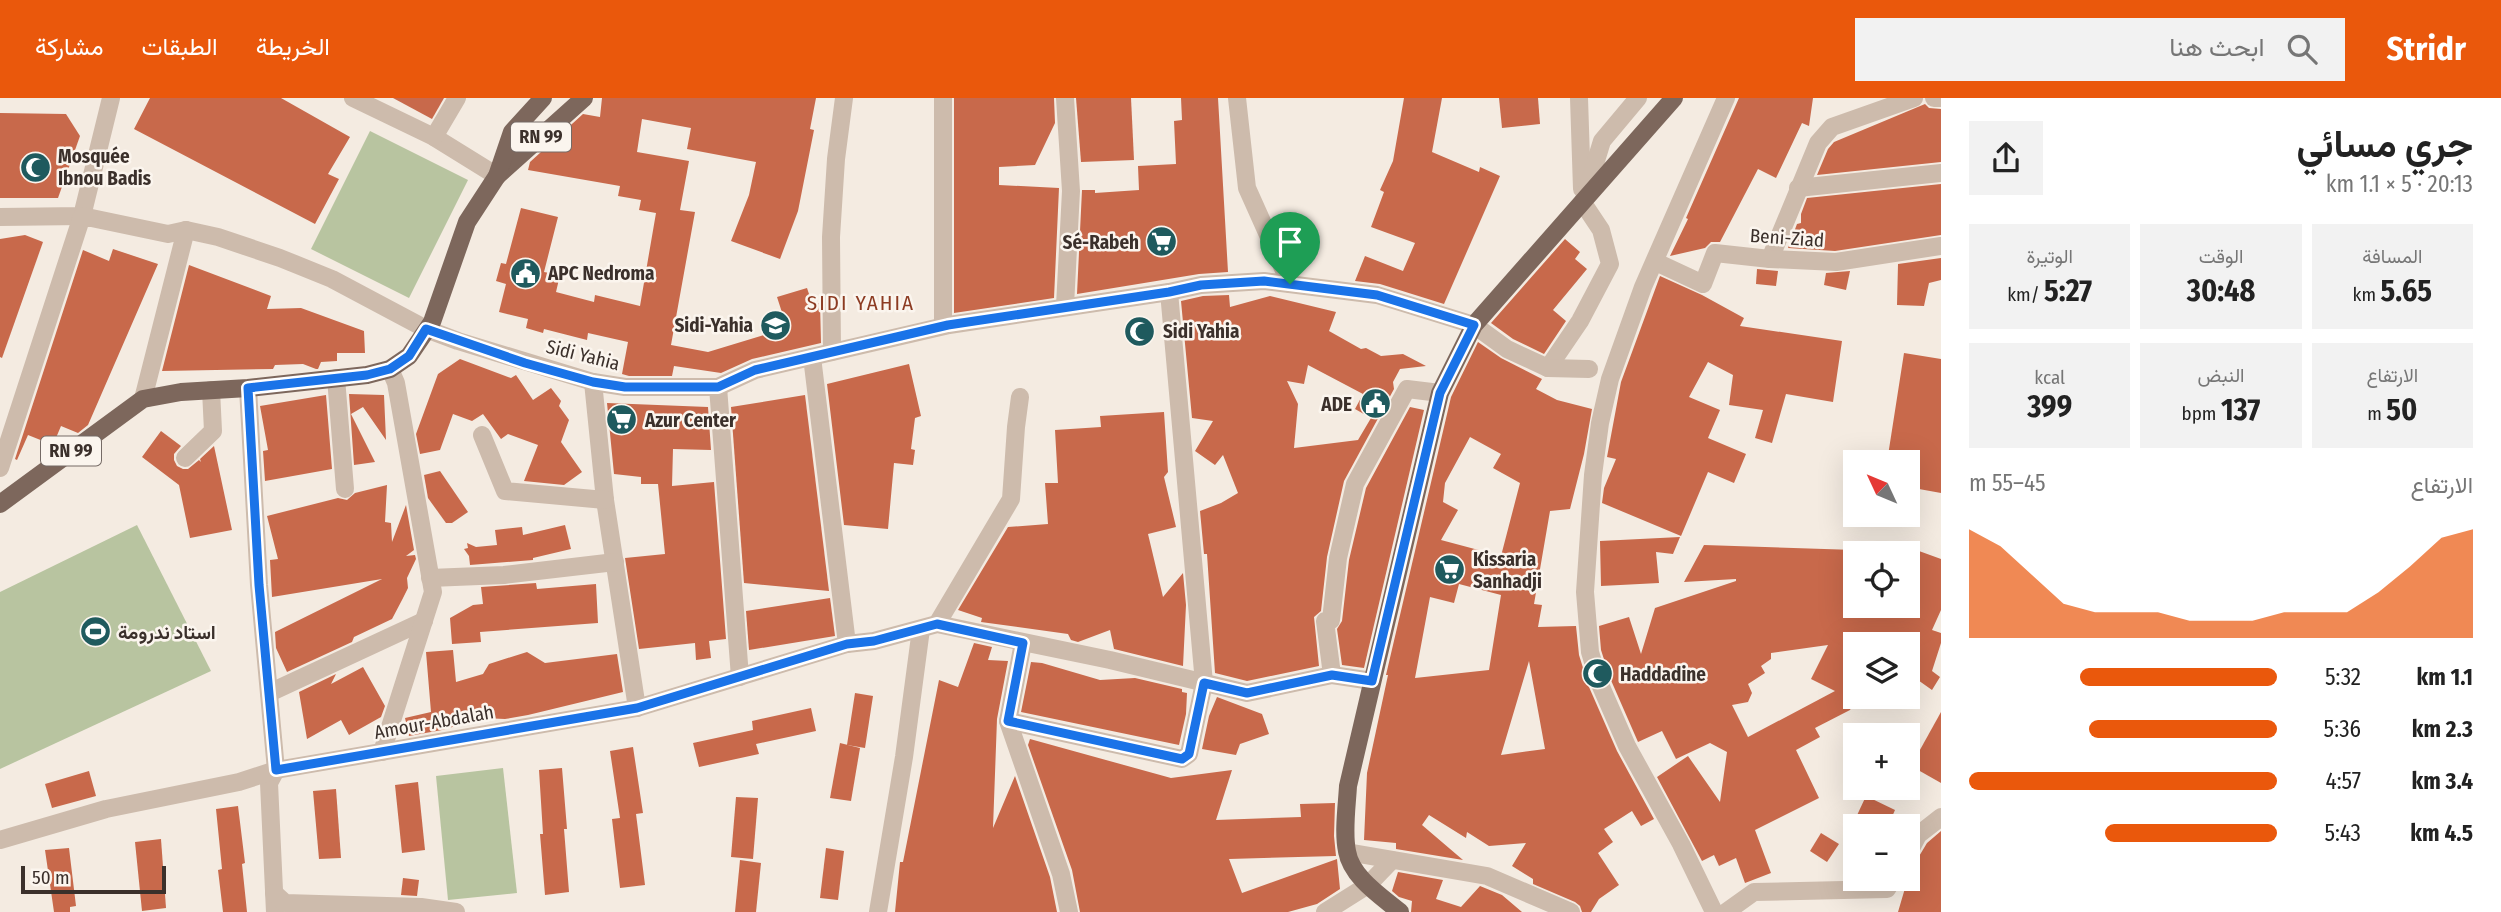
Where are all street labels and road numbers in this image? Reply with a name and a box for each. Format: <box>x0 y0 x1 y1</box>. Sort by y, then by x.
road number: RN 99 <box>511 122 571 152</box>
street label: Beni-Ziad <box>1749 224 1825 252</box>
street label: Sidi Yahia <box>544 335 622 375</box>
road number: RN 99 <box>41 436 101 466</box>
street label: Amour-Abdalah <box>372 700 496 744</box>

